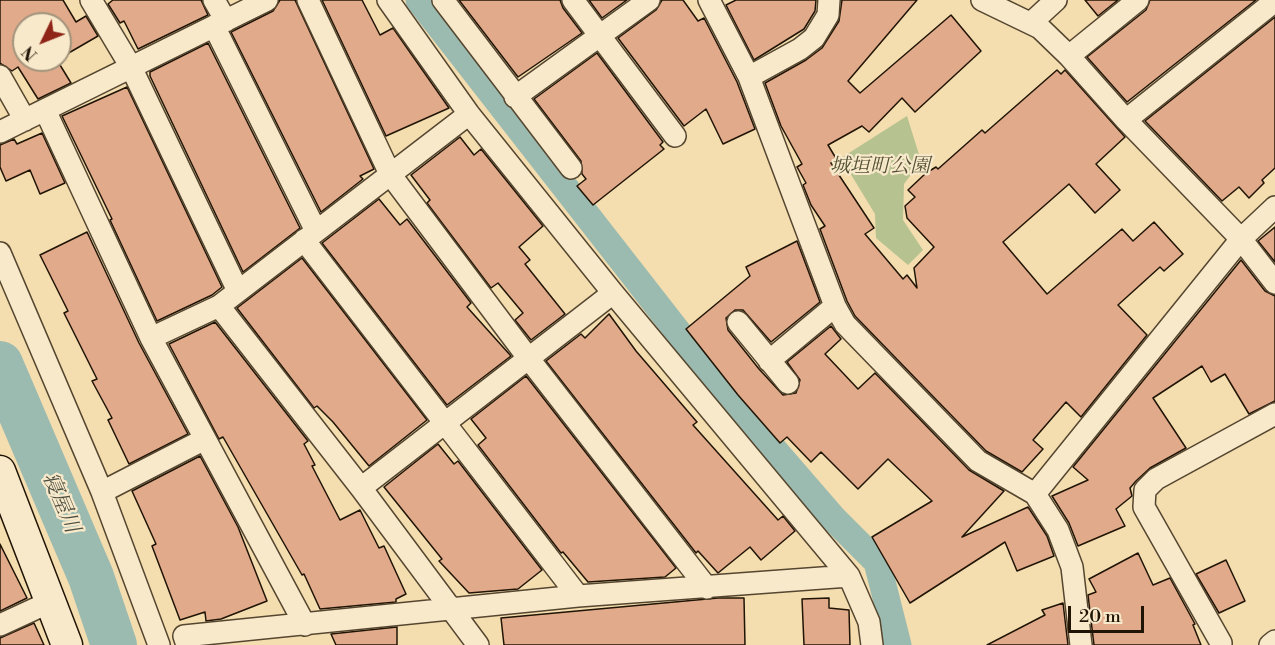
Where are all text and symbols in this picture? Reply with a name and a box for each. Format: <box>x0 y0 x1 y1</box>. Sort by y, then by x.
north arrow <box>12 12 72 72</box>
text: N <box>19 41 42 64</box>
park label: 城垣町公園 <box>830 155 930 179</box>
water label: 寝屋川 <box>36 469 84 537</box>
scale bar <box>1071 594 1148 632</box>
text: 20 m <box>1079 605 1121 628</box>

